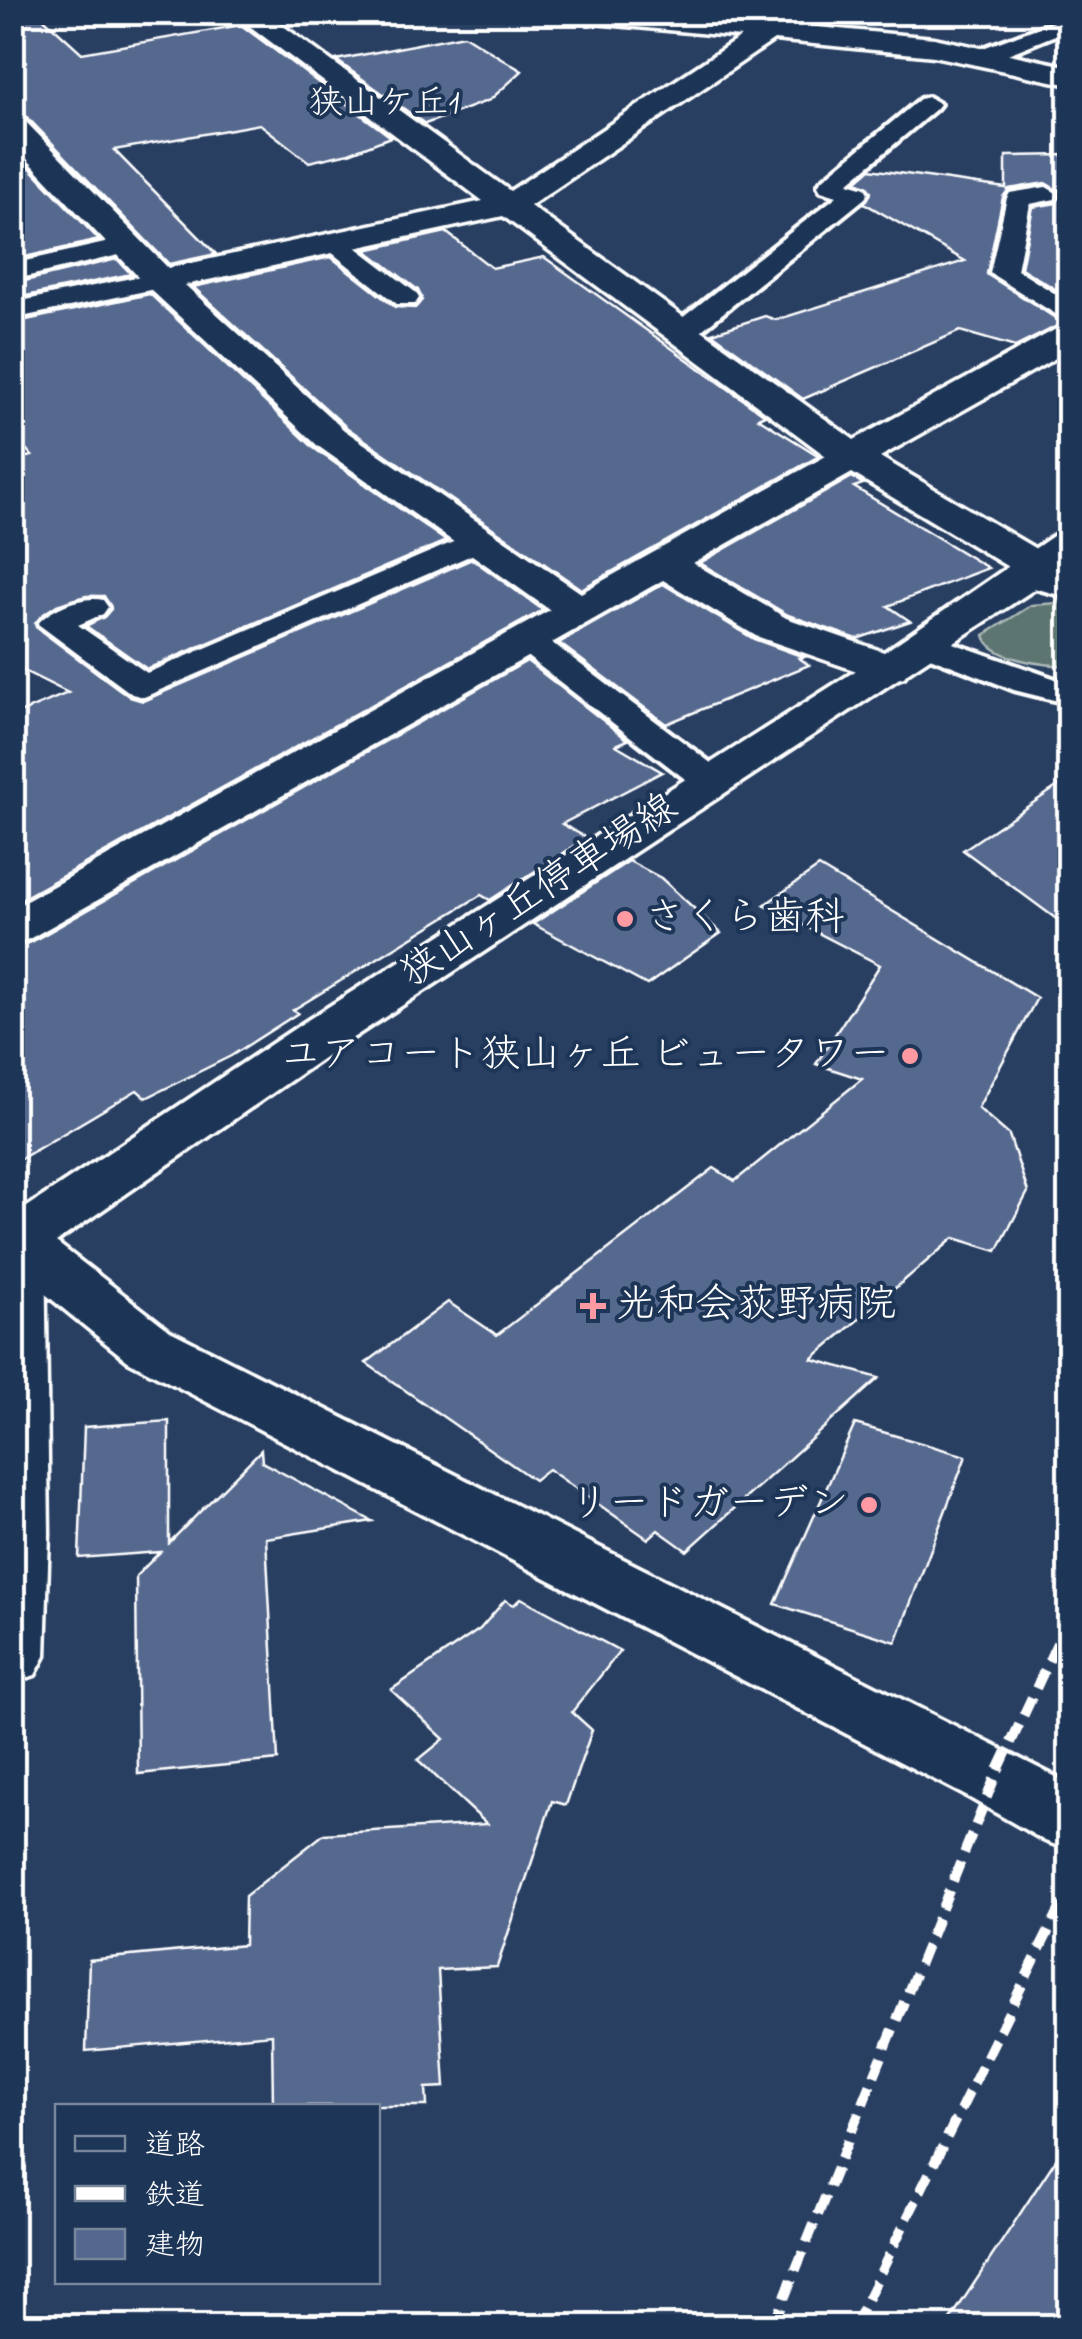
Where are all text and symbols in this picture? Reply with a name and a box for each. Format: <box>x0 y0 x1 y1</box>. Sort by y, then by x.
district label: 狭山ケ丘1 <box>308 79 460 130</box>
street label: 狭山ヶ丘停車場線 <box>390 780 690 1004</box>
place label: さくら歯科 <box>645 890 845 949</box>
marker: さくら歯科 <box>614 908 636 930</box>
place label: ユアコート狭山ヶ丘 ビュータワー <box>281 1027 890 1086</box>
marker: ユアコート狭山ヶ丘 ビュータワー <box>899 1045 921 1067</box>
place label: 光和会荻野病院 <box>616 1277 896 1336</box>
marker: 光和会荻野病院 <box>580 1293 606 1319</box>
place label: リードガーデン <box>569 1476 849 1535</box>
marker: リードガーデン <box>858 1494 880 1516</box>
legend <box>55 2104 380 2284</box>
text: 道路 <box>145 2125 205 2169</box>
text: 鉄道 <box>145 2175 205 2219</box>
text: 建物 <box>145 2225 205 2269</box>

